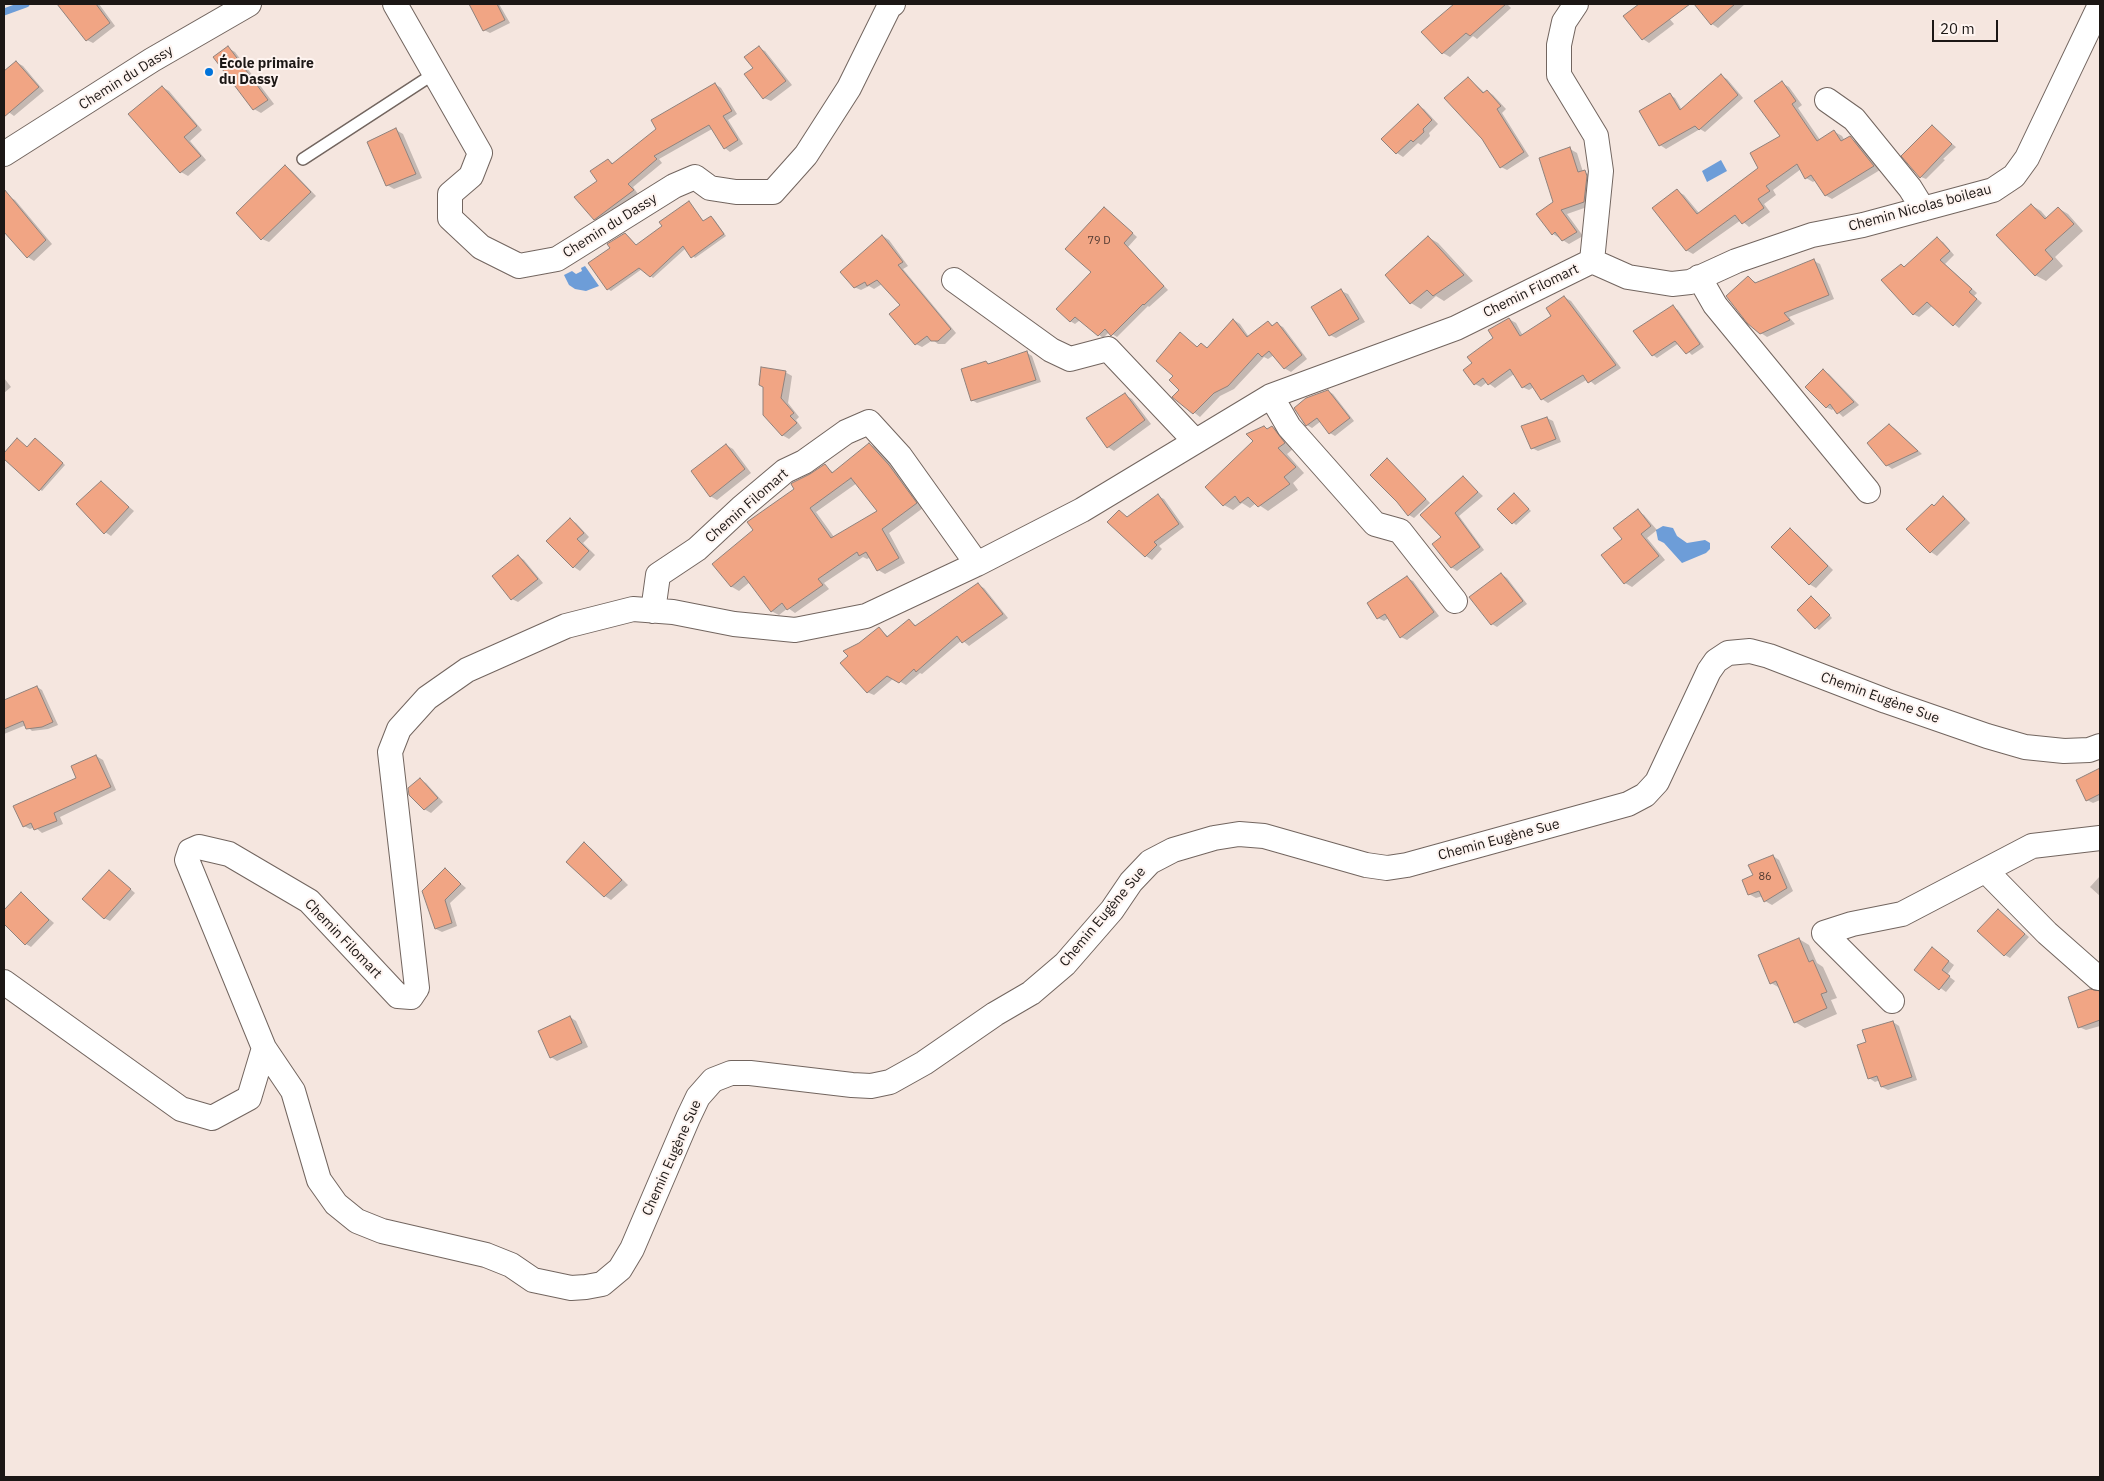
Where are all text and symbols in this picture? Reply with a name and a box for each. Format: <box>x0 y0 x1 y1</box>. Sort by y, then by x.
scale bar <box>1934 10 2000 42</box>
text: 20 m <box>1940 19 1975 38</box>
street label: Chemin du Dassy <box>76 42 176 114</box>
place label: École primaire du Dassy <box>219 56 314 88</box>
marker: École primaire du Dassy <box>203 66 215 78</box>
street label: Chemin Nicolas boileau <box>1847 181 1993 235</box>
street label: Chemin du Dassy <box>560 190 660 262</box>
house number: 79 D <box>1087 234 1111 248</box>
street label: Chemin Filomart <box>1481 261 1581 321</box>
street label: Chemin Filomart <box>702 466 792 546</box>
street label: Chemin Eugène Sue <box>1818 669 1942 727</box>
street label: Chemin Eugène Sue <box>1436 816 1562 864</box>
street label: Chemin Eugène Sue <box>1056 864 1150 970</box>
house number: 86 <box>1758 870 1772 884</box>
street label: Chemin Filomart <box>301 896 385 982</box>
street label: Chemin Eugène Sue <box>639 1097 705 1219</box>

